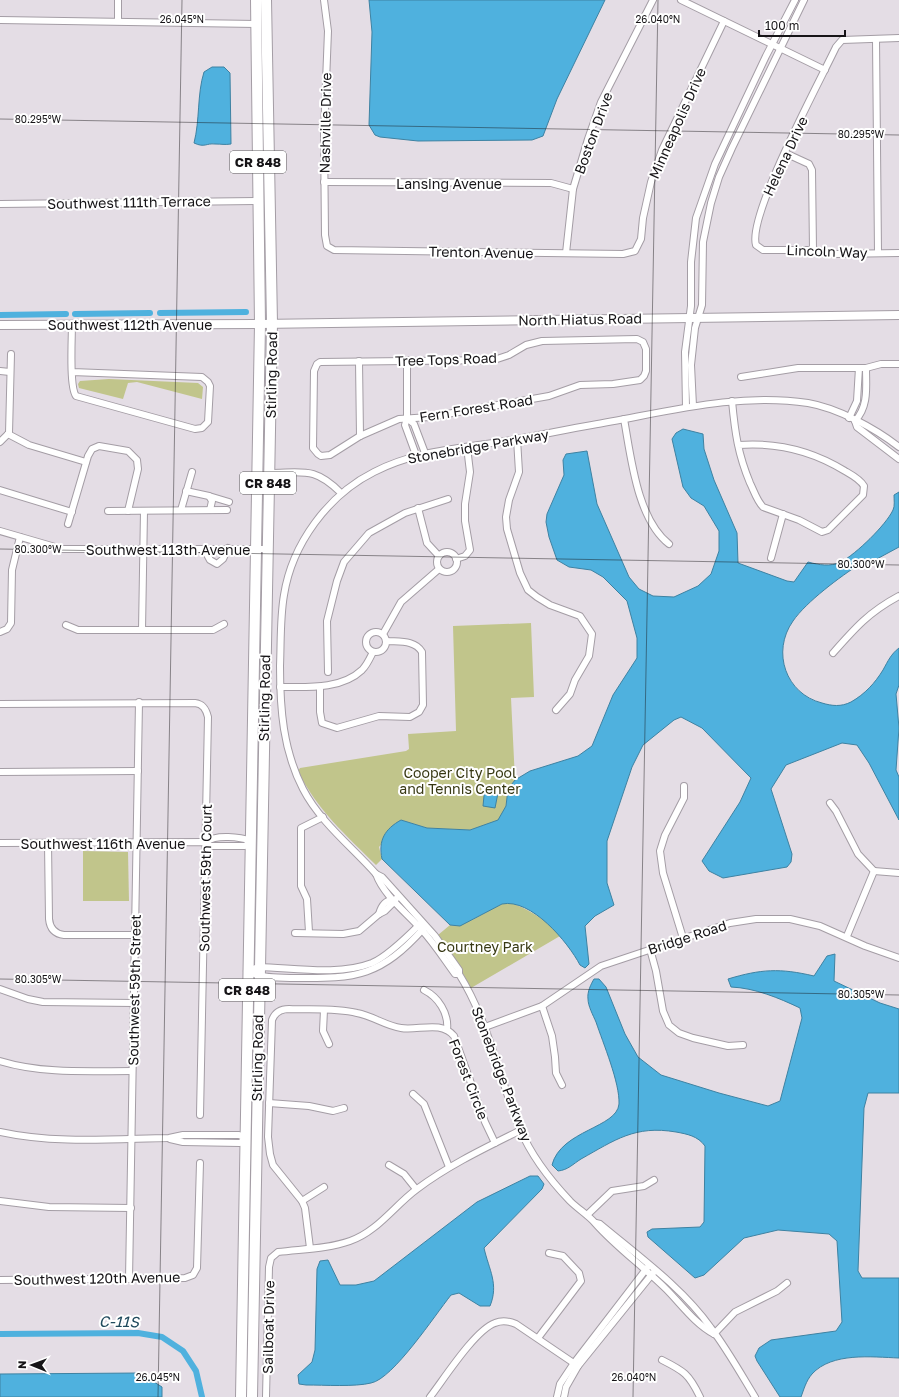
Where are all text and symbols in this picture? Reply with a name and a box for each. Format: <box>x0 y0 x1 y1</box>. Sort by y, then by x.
scale bar <box>759 12 845 38</box>
text: 26.045°N <box>160 13 204 25</box>
text: 26.040°N <box>636 13 680 25</box>
text: 100 m <box>765 18 799 33</box>
street label: Minneapolis Drive <box>645 65 709 181</box>
street label: Nashville Drive <box>316 72 334 174</box>
street label: Boston Drive <box>570 90 616 176</box>
text: 80.295°W <box>15 113 62 125</box>
street label: Helena Drive <box>759 113 811 199</box>
text: 80.295°W <box>838 128 885 140</box>
road number: CR 848 <box>230 151 286 173</box>
street label: Lansing Avenue <box>396 175 502 192</box>
street label: Southwest 111th Terrace <box>47 192 211 212</box>
street label: Lincoln Way <box>786 241 868 261</box>
street label: Trenton Avenue <box>428 243 534 261</box>
street label: North Hiatus Road <box>518 309 642 329</box>
street label: Southwest 112th Avenue <box>48 316 212 333</box>
street label: Stirling Road <box>262 331 280 419</box>
street label: Tree Tops Road <box>395 349 497 369</box>
street label: Fern Forest Road <box>418 391 534 425</box>
street label: Stonebridge Parkway <box>406 425 550 467</box>
road number: CR 848 <box>240 472 296 494</box>
street label: Southwest 113th Avenue <box>86 541 250 558</box>
text: 80.300°W <box>14 543 62 555</box>
text: 80.300°W <box>837 558 885 570</box>
street label: Stirling Road <box>255 654 273 742</box>
park label: Cooper City Pool and Tennis Center <box>399 764 521 797</box>
street label: Southwest 59th Court <box>195 804 215 952</box>
street label: Southwest 116th Avenue <box>21 835 185 852</box>
street label: Southwest 59th Street <box>124 914 144 1066</box>
street label: Bridge Road <box>646 916 728 958</box>
park label: Courtney Park <box>437 938 533 955</box>
text: 80.305°W <box>15 973 62 985</box>
road number: CR 848 <box>219 979 275 1001</box>
text: 80.305°W <box>838 988 885 1000</box>
street label: Stonebridge Parkway <box>468 1004 536 1144</box>
street label: Stirling Road <box>248 1014 266 1102</box>
street label: Forest Circle <box>446 1036 492 1122</box>
street label: Southwest 120th Avenue <box>14 1268 180 1288</box>
street label: Sailboat Drive <box>259 1280 277 1374</box>
water label: C-11S <box>99 1312 141 1330</box>
north arrow <box>12 1345 52 1385</box>
text: N <box>15 1361 28 1369</box>
text: 26.045°N <box>136 1371 180 1383</box>
text: 26.040°N <box>612 1371 656 1383</box>

